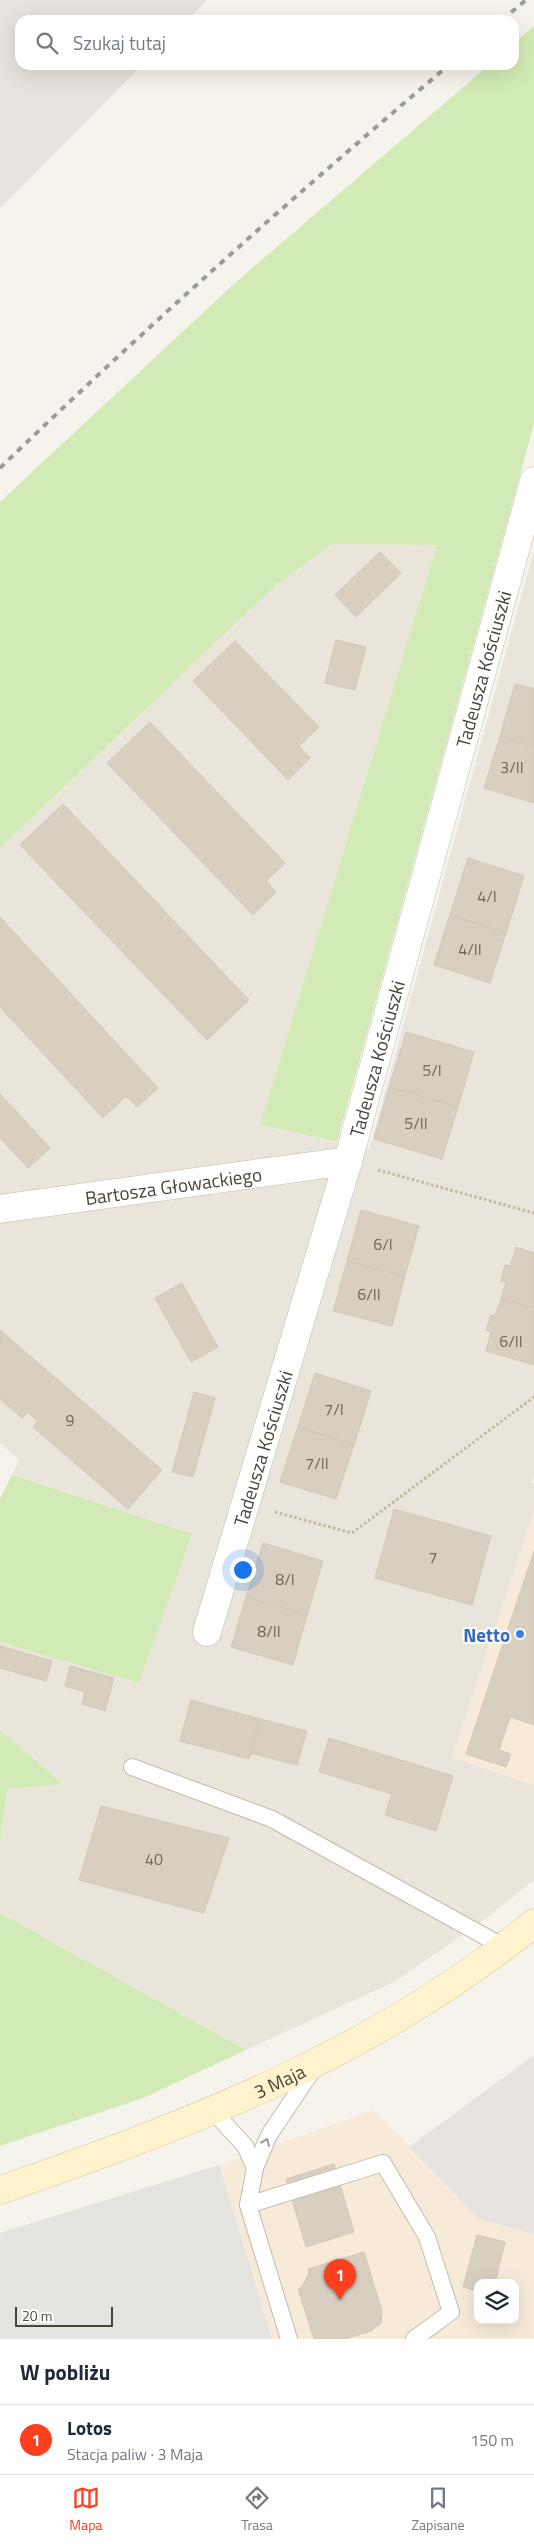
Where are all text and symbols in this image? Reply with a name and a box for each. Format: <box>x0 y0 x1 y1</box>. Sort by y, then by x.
search box <box>15 15 519 70</box>
text: Szukaj tutaj <box>73 28 166 57</box>
icon: search <box>33 29 61 57</box>
street label: Tadeusza Kościuszki <box>447 587 518 750</box>
house number: 3/II <box>500 755 524 779</box>
house number: 4/I <box>477 884 497 908</box>
house number: 4/II <box>458 937 482 961</box>
street label: Tadeusza Kościuszki <box>341 977 411 1140</box>
house number: 5/I <box>422 1058 442 1082</box>
house number: 5/II <box>404 1111 428 1135</box>
street label: Bartosza Głowackiego <box>83 1159 264 1212</box>
house number: 6/I <box>373 1232 393 1256</box>
house number: 6/II <box>357 1282 381 1306</box>
house number: 6/II <box>499 1329 523 1353</box>
street label: Tadeusza Kościuszki <box>225 1367 299 1530</box>
house number: 7/I <box>324 1397 344 1421</box>
house number: 9 <box>66 1408 75 1432</box>
house number: 7/II <box>305 1451 329 1475</box>
house number: 7 <box>429 1545 437 1569</box>
your location <box>230 1557 256 1583</box>
house number: 8/I <box>275 1567 295 1591</box>
house number: 8/II <box>257 1619 281 1643</box>
place label: Netto <box>463 1620 510 1649</box>
marker: Netto <box>514 1628 526 1640</box>
house number: 40 <box>145 1847 163 1871</box>
street label: 3 Maja <box>249 2056 310 2105</box>
one-way arrow <box>260 2138 271 2147</box>
pin: 1 <box>324 2259 356 2300</box>
map controls <box>474 2279 519 2324</box>
button: layers <box>474 2279 519 2324</box>
scale bar <box>15 2304 112 2327</box>
text: 20 m <box>22 2305 52 2326</box>
text: W pobliżu <box>20 2356 110 2388</box>
text: Lotos <box>67 2413 112 2442</box>
text: 1 <box>32 2428 40 2452</box>
text: 150 m <box>470 2428 514 2452</box>
text: Stacja paliw · 3 Maja <box>67 2442 203 2466</box>
tab: Mapa <box>69 2484 103 2535</box>
tab: Trasa <box>241 2484 273 2535</box>
tab: Zapisane <box>412 2484 465 2535</box>

